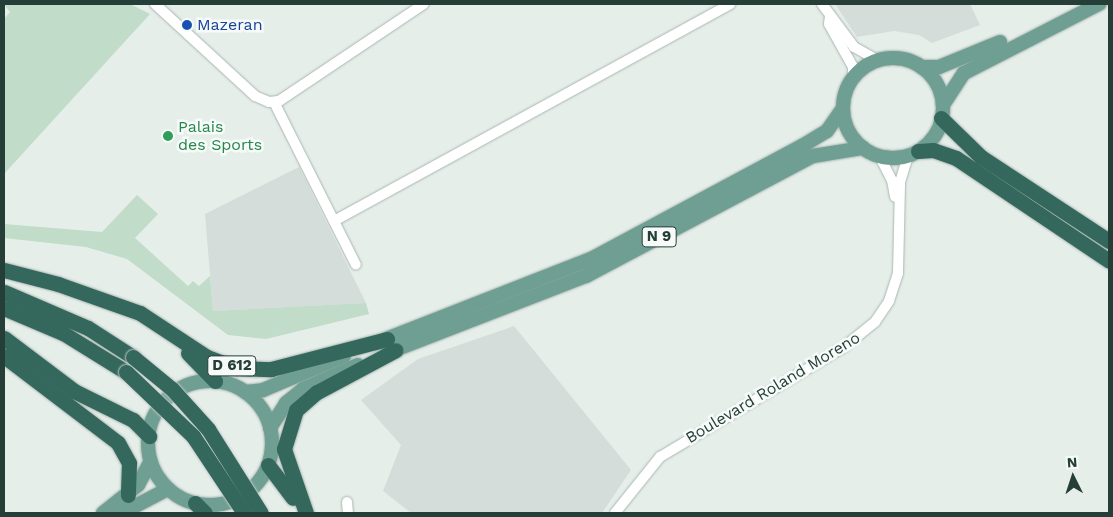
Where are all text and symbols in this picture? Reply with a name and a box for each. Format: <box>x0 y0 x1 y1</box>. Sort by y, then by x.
place label: Mazeran <box>197 15 263 35</box>
marker: Mazeran <box>181 19 193 31</box>
place label: Palais des Sports <box>178 117 262 155</box>
marker: Palais des Sports <box>162 130 174 142</box>
road number: N 9 <box>642 224 676 250</box>
street label: Boulevard Roland Moreno <box>682 328 864 448</box>
road number: D 612 <box>207 354 257 378</box>
north arrow <box>1048 452 1098 502</box>
text: N <box>1066 454 1078 470</box>

